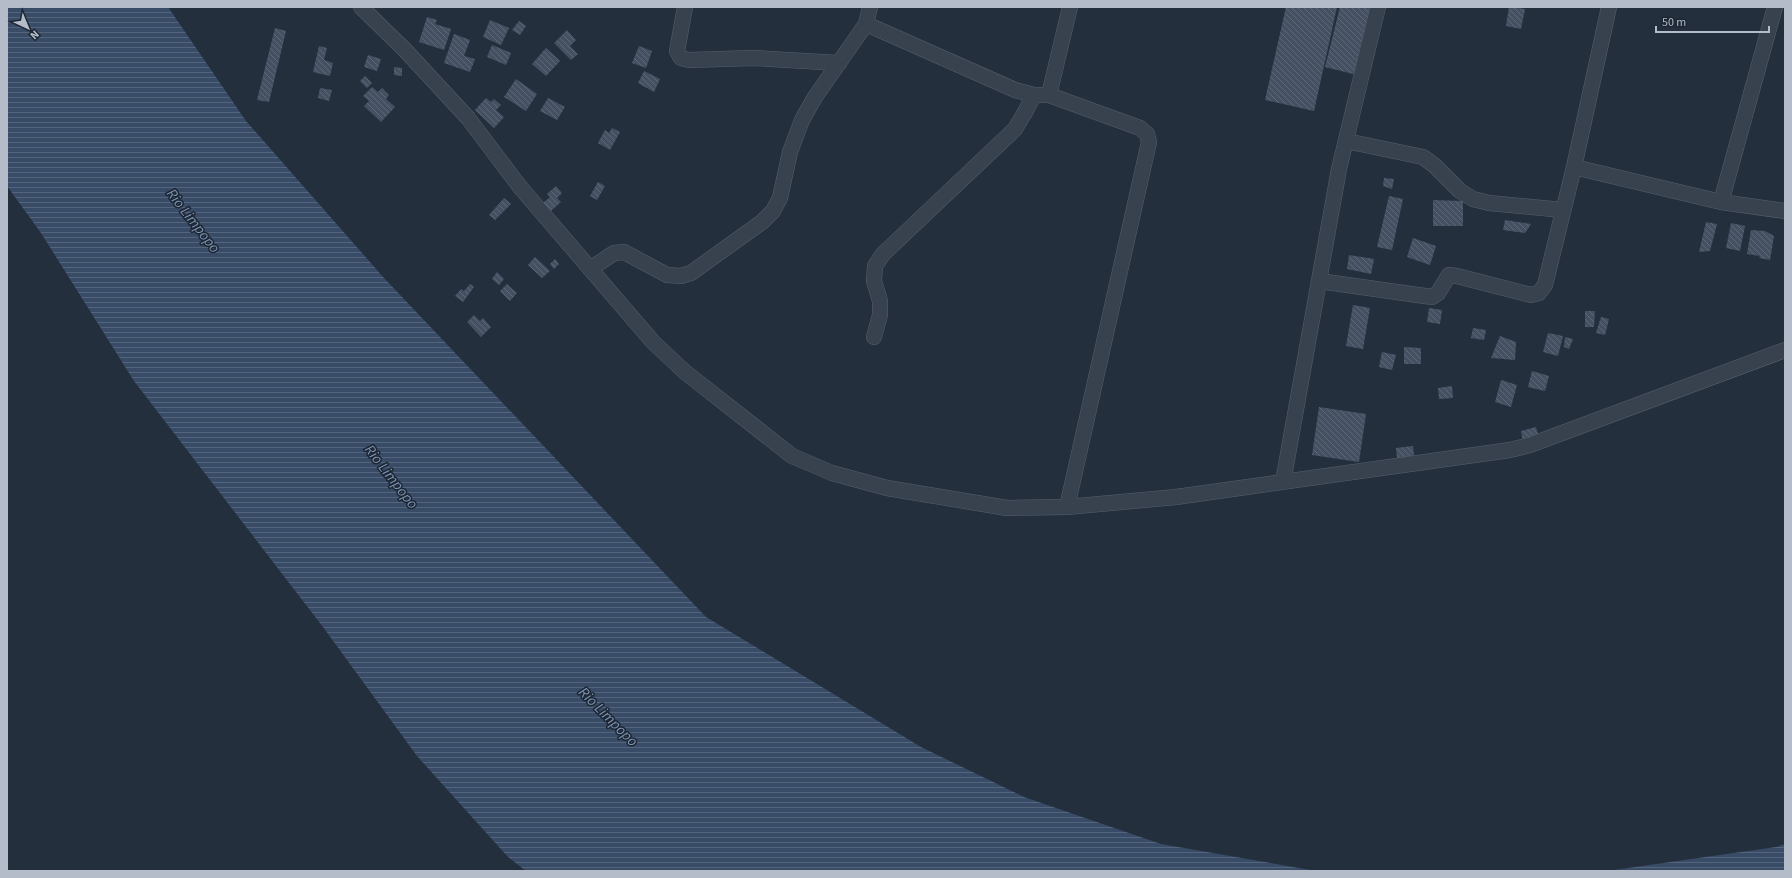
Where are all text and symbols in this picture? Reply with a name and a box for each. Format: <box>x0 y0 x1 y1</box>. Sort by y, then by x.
north arrow <box>8 8 48 48</box>
scale bar <box>1656 8 1769 34</box>
text: 50 m <box>1662 14 1686 31</box>
text: N <box>27 27 42 43</box>
water label: Rio Limpopo <box>161 184 225 258</box>
water label: Rio Limpopo <box>359 440 423 514</box>
water label: Rio Limpopo <box>574 683 643 752</box>

